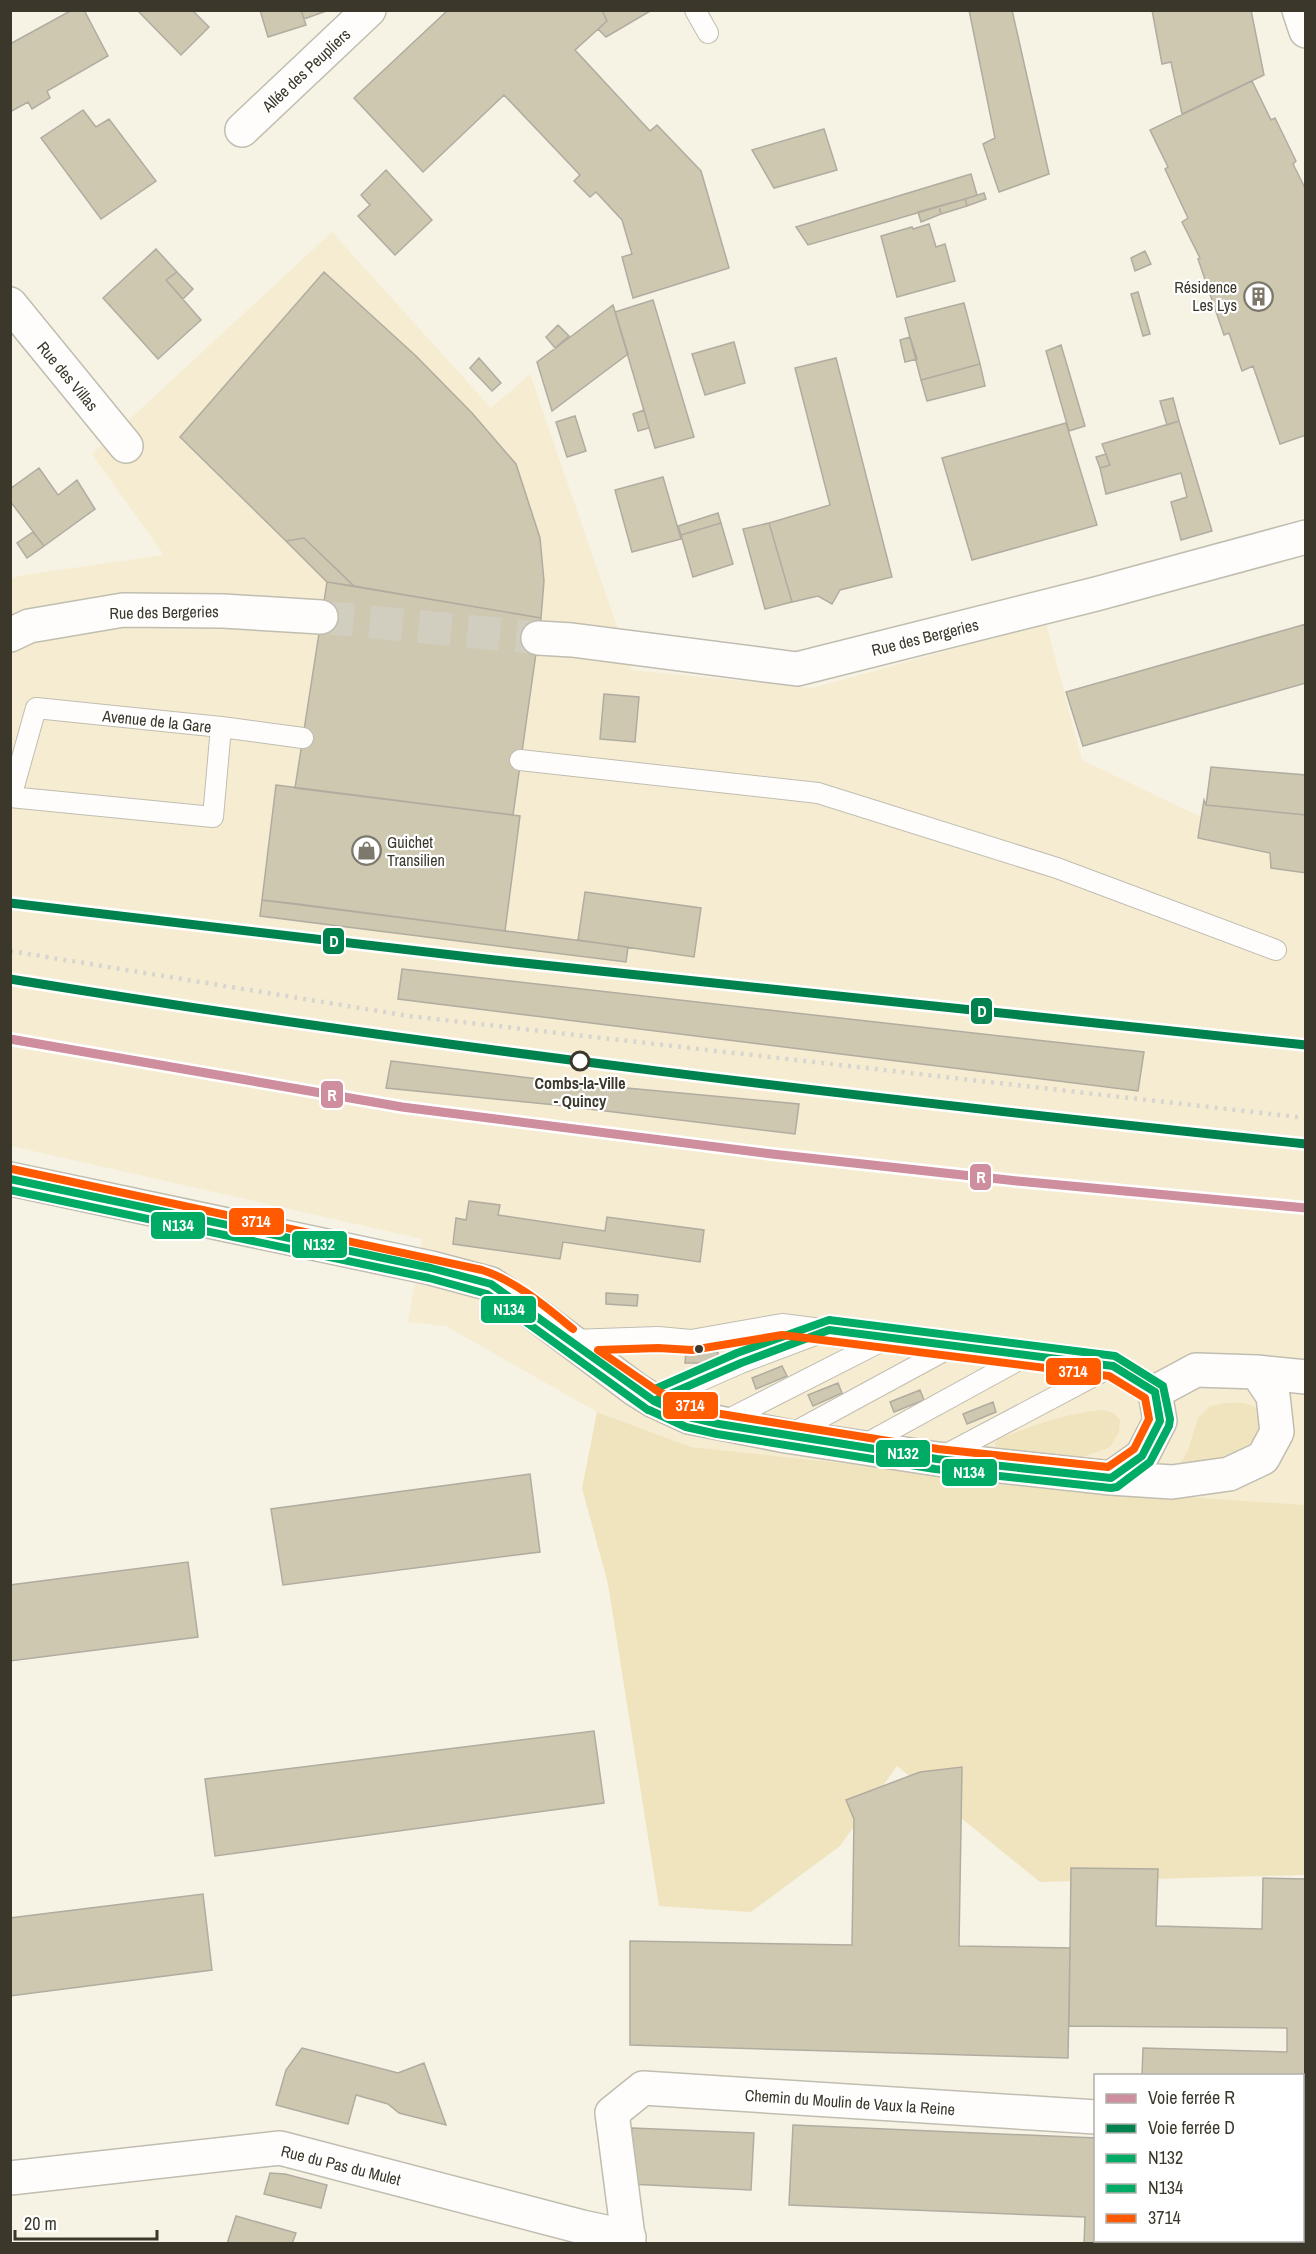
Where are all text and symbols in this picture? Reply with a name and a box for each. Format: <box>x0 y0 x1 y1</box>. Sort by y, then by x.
street label: Allée des Peupliers <box>256 23 355 117</box>
place label: Résidence Les Lys <box>1174 276 1237 316</box>
building icon: Résidence Les Lys <box>1242 280 1274 312</box>
street label: Rue des Villas <box>32 337 104 415</box>
street label: Rue des Bergeries <box>109 600 219 624</box>
street label: Rue des Bergeries <box>869 613 981 661</box>
street label: Avenue de la Gare <box>101 704 212 738</box>
place label: Guichet Transilien <box>387 831 445 871</box>
shop icon: Guichet Transilien <box>350 835 382 867</box>
line badge: D <box>322 927 345 955</box>
text: D <box>329 930 339 952</box>
line badge: D <box>970 997 993 1025</box>
text: D <box>977 1000 987 1022</box>
marker: Combs-la-Ville - Quincy <box>570 1051 590 1071</box>
place label: Combs-la-Ville - Quincy <box>535 1072 625 1112</box>
line badge: R <box>320 1080 344 1109</box>
text: R <box>327 1084 337 1106</box>
line badge: R <box>969 1163 992 1191</box>
text: R <box>976 1166 986 1188</box>
line badge: 3714 <box>228 1207 285 1236</box>
text: 3714 <box>241 1210 271 1232</box>
line badge: N134 <box>150 1211 206 1240</box>
text: N134 <box>162 1214 194 1236</box>
line badge: N132 <box>291 1230 348 1259</box>
text: N132 <box>303 1233 335 1255</box>
line badge: N134 <box>480 1295 537 1324</box>
text: N134 <box>493 1298 525 1320</box>
unlabelled marker <box>693 1343 705 1355</box>
line badge: 3714 <box>1045 1357 1102 1386</box>
text: 3714 <box>1058 1360 1088 1382</box>
line badge: 3714 <box>662 1391 719 1420</box>
text: 3714 <box>675 1394 705 1416</box>
line badge: N132 <box>875 1439 931 1468</box>
text: N132 <box>887 1442 919 1464</box>
line badge: N134 <box>941 1458 998 1487</box>
text: N134 <box>953 1461 985 1483</box>
legend <box>1094 2074 1304 2242</box>
street label: Chemin du Moulin de Vaux la Reine <box>744 2084 956 2120</box>
text: Voie ferrée R <box>1148 2085 1235 2110</box>
text: Voie ferrée D <box>1148 2115 1235 2140</box>
street label: Rue du Pas du Mulet <box>279 2140 403 2191</box>
text: N132 <box>1148 2145 1183 2170</box>
text: N134 <box>1148 2175 1183 2200</box>
scale bar <box>15 2203 158 2241</box>
text: 3714 <box>1148 2205 1181 2230</box>
text: 20 m <box>24 2211 57 2236</box>

